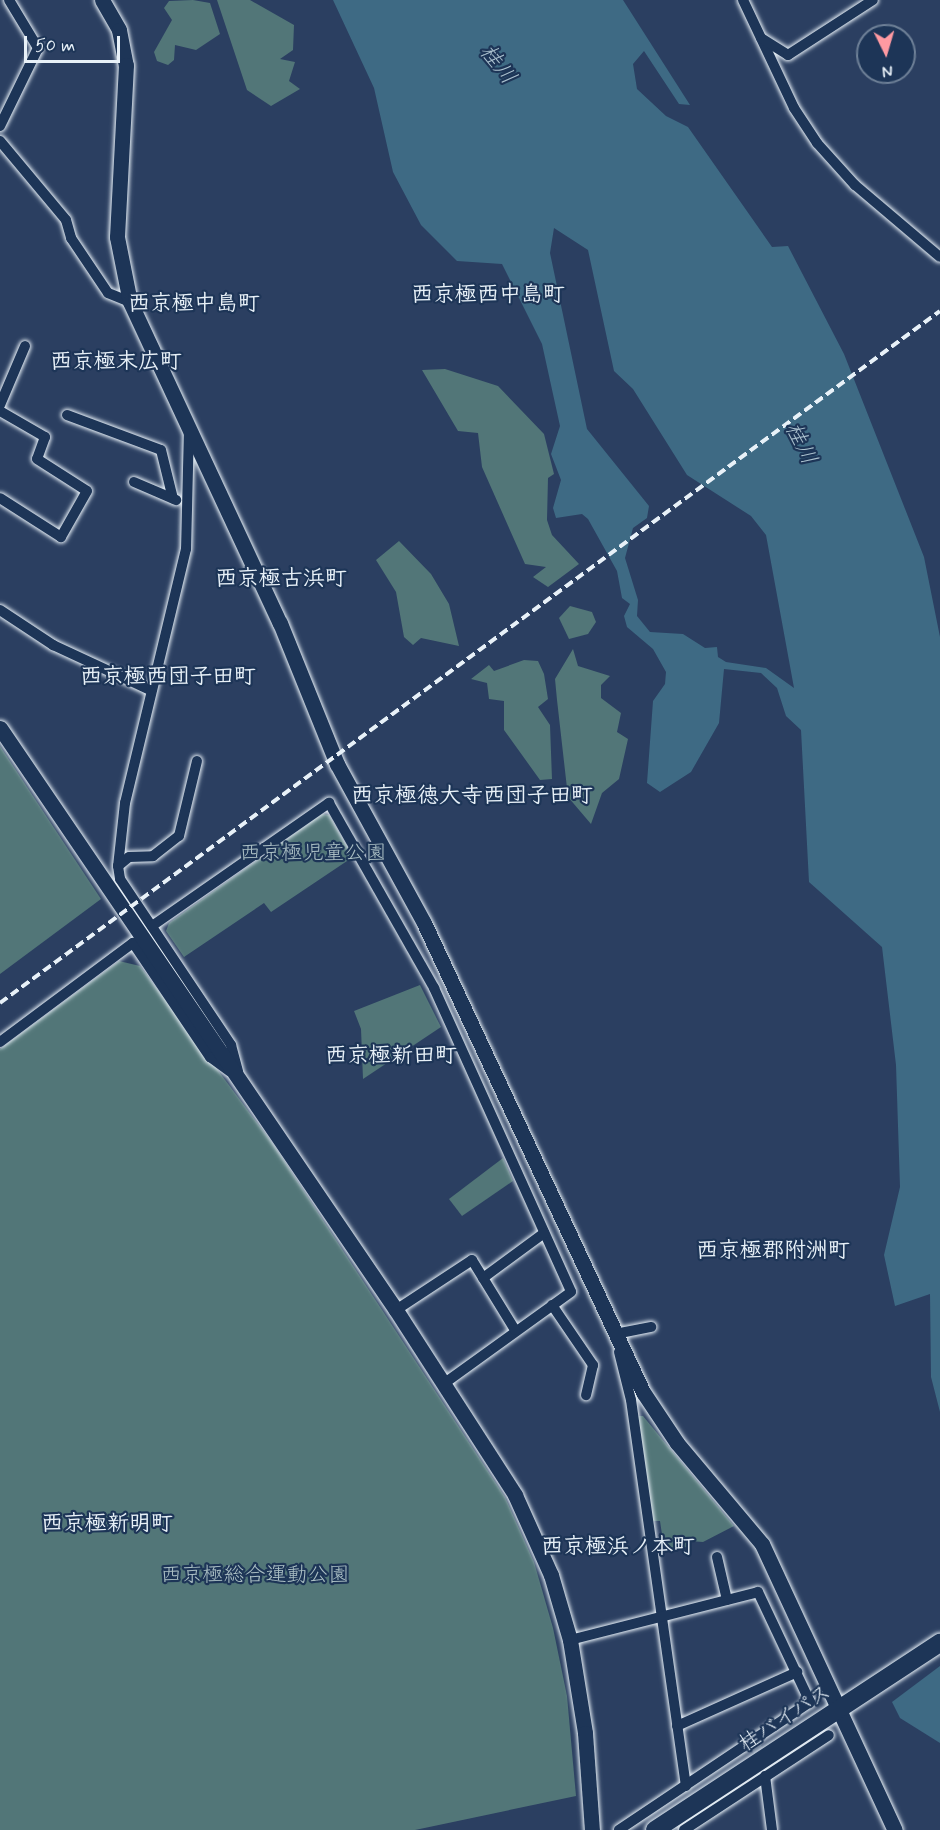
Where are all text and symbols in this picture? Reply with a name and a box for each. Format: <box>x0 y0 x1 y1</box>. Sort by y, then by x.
scale bar <box>27 24 123 62</box>
north arrow <box>856 24 916 84</box>
text: 50 m <box>35 34 75 58</box>
water label: 桂川 <box>473 40 521 90</box>
text: N <box>881 60 894 81</box>
district label: 西京極西中島町 <box>411 283 565 309</box>
district label: 西京極中島町 <box>128 292 260 318</box>
district label: 西京極末広町 <box>50 350 182 376</box>
water label: 桂川 <box>778 418 822 470</box>
district label: 西京極古浜町 <box>215 567 347 593</box>
district label: 西京極西団子田町 <box>80 665 256 691</box>
district label: 西京極徳大寺西団子田町 <box>351 784 593 810</box>
park label: 西京極児童公園 <box>240 840 386 866</box>
district label: 西京極新田町 <box>325 1044 457 1070</box>
district label: 西京極郡附洲町 <box>696 1239 850 1265</box>
district label: 西京極新明町 <box>41 1512 173 1538</box>
district label: 西京極浜ノ本町 <box>541 1535 695 1561</box>
park label: 西京極総合運動公園 <box>161 1562 349 1588</box>
street label: 桂バイパス <box>734 1679 836 1757</box>

